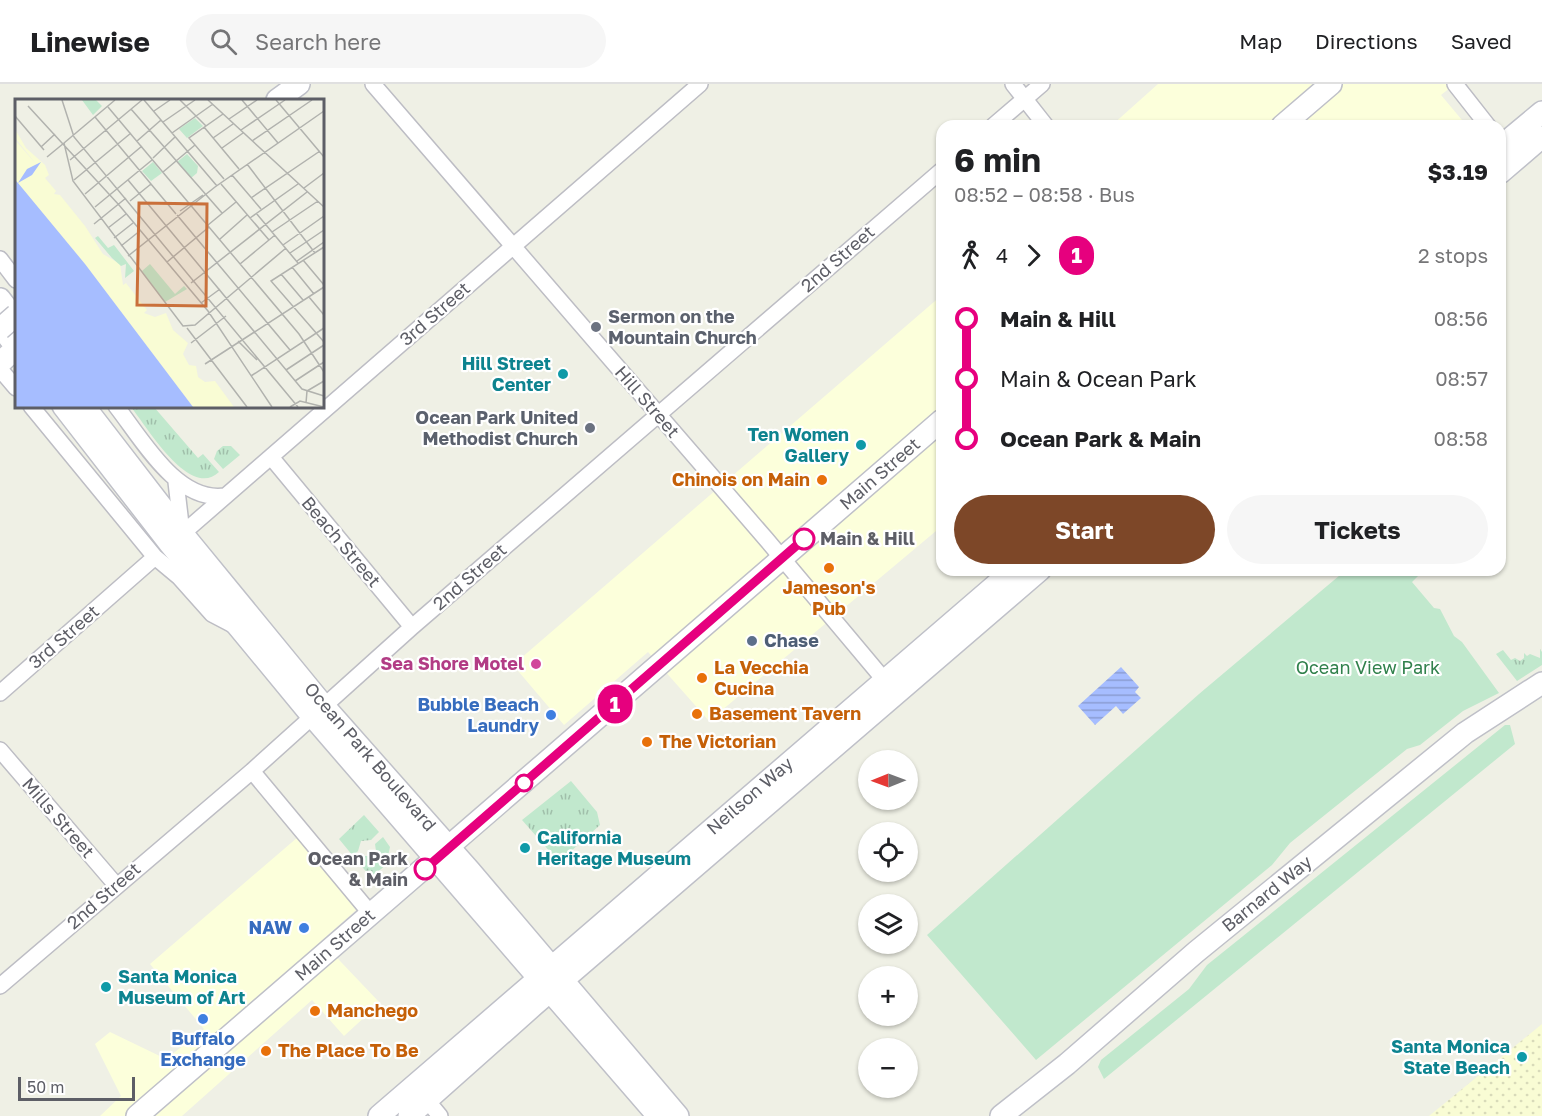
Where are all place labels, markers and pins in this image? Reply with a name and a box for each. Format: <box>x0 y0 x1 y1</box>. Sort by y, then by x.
place label: Sermon on the Mountain Church <box>608 305 757 348</box>
marker: Sermon on the Mountain Church <box>589 320 603 334</box>
place label: Hill Street Center <box>462 352 551 395</box>
marker: Hill Street Center <box>556 367 570 381</box>
place label: Ocean Park United Methodist Church <box>415 406 578 449</box>
marker: Ocean Park United Methodist Church <box>583 421 597 435</box>
place label: Ten Women Gallery <box>748 423 849 466</box>
marker: Ten Women Gallery <box>854 438 868 452</box>
place label: Chinois on Main <box>672 468 810 490</box>
marker: Chinois on Main <box>815 473 829 487</box>
place label: Main & Hill <box>820 527 915 549</box>
marker: Main & Hill <box>793 528 815 550</box>
marker: Jameson's Pub <box>822 561 836 575</box>
place label: Jameson's Pub <box>782 576 876 619</box>
place label: Chase <box>764 629 819 651</box>
marker: Chase <box>745 634 759 648</box>
place label: Sea Shore Motel <box>380 652 524 674</box>
place label: La Vecchia Cucina <box>714 656 809 699</box>
marker: Sea Shore Motel <box>529 657 543 671</box>
marker: La Vecchia Cucina <box>695 671 709 685</box>
place label: Bubble Beach Laundry <box>417 693 539 736</box>
place label: Basement Tavern <box>709 702 861 724</box>
marker: Basement Tavern <box>690 707 704 721</box>
marker: Bubble Beach Laundry <box>544 708 558 722</box>
place label: The Victorian <box>659 730 776 752</box>
marker: The Victorian <box>640 735 654 749</box>
unlabelled marker <box>515 774 533 792</box>
place label: California Heritage Museum <box>537 826 691 869</box>
marker: California Heritage Museum <box>518 841 532 855</box>
place label: Ocean Park & Main <box>308 847 409 890</box>
marker: Ocean Park & Main <box>414 858 436 880</box>
place label: NAW <box>249 916 292 938</box>
marker: NAW <box>297 921 311 935</box>
place label: Santa Monica Museum of Art <box>118 965 246 1008</box>
marker: Santa Monica Museum of Art <box>99 980 113 994</box>
place label: Manchego <box>327 999 418 1021</box>
marker: Manchego <box>308 1004 322 1018</box>
marker: Buffalo Exchange <box>196 1012 210 1026</box>
place label: Buffalo Exchange <box>160 1027 246 1070</box>
place label: Santa Monica State Beach <box>1391 1035 1510 1078</box>
place label: The Place To Be <box>278 1039 419 1061</box>
marker: The Place To Be <box>259 1044 273 1058</box>
marker: Santa Monica State Beach <box>1515 1050 1529 1064</box>

